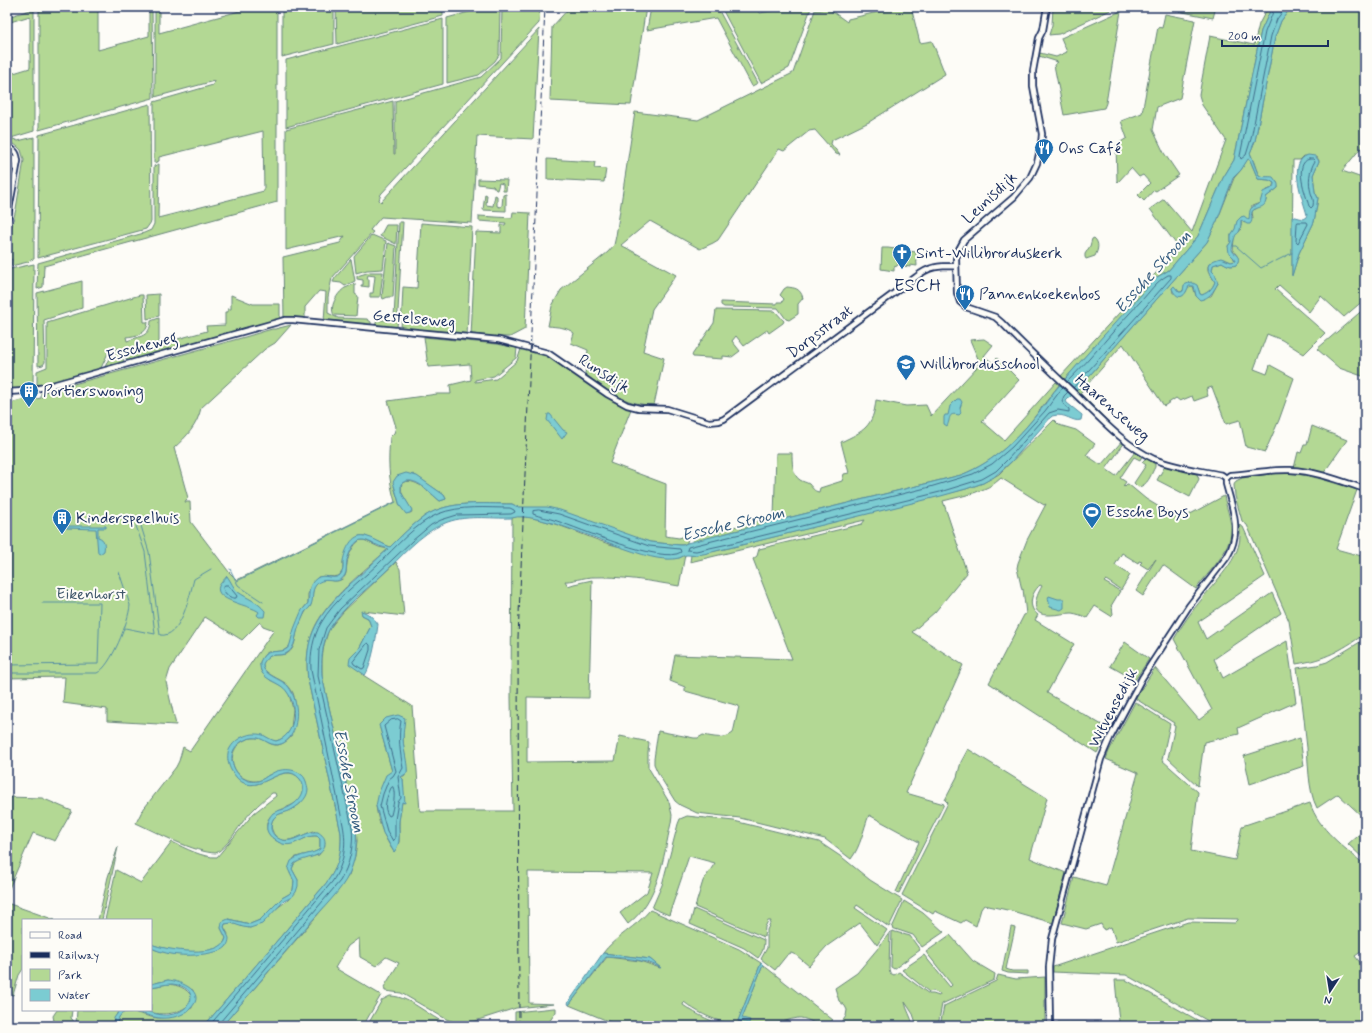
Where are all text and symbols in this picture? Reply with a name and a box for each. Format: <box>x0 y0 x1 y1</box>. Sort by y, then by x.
scale bar <box>1222 22 1328 48</box>
text: 200 m <box>1228 29 1261 45</box>
restaurant icon: Ons Café <box>1033 137 1055 165</box>
place label: Ons Café <box>1058 138 1121 159</box>
street label: Leunisdijk <box>958 167 1022 229</box>
water label: Essche Stroom <box>1110 226 1196 318</box>
church icon: Sint-Willibrorduskerk <box>891 242 913 270</box>
place label: Sint-Willibrorduskerk <box>916 243 1062 264</box>
district label: ESCH <box>894 274 942 298</box>
restaurant icon: Pannenkoekenbos <box>954 283 976 311</box>
place label: Pannenkoekenbos <box>979 284 1100 305</box>
street label: Dorpsstraat <box>783 300 857 364</box>
street label: Gestelseweg <box>372 305 456 333</box>
street label: Esscheweg <box>104 327 180 368</box>
street label: Runsdijk <box>574 350 634 398</box>
school or university icon: Willibrordusschool <box>895 353 917 381</box>
place label: Willibrordusschool <box>920 354 1040 375</box>
street label: Haarenseweg <box>1069 370 1154 447</box>
building icon: Portierswoning <box>18 380 40 408</box>
place label: Portierswoning <box>43 381 144 403</box>
water label: Essche Stroom <box>679 501 787 547</box>
sports icon: Essche Boys <box>1081 501 1103 529</box>
place label: Essche Boys <box>1106 502 1189 523</box>
building icon: Kinderspeelhuis <box>51 507 73 535</box>
place label: Kinderspeelhuis <box>76 508 179 529</box>
park label: Eikenhorst <box>56 584 126 605</box>
street label: Witvensedijk <box>1083 665 1143 751</box>
water label: Essche Stroom <box>328 727 370 835</box>
legend <box>22 919 152 1011</box>
text: Road <box>58 928 82 944</box>
text: Railway <box>58 948 100 964</box>
text: Park <box>58 968 82 984</box>
north arrow <box>1310 971 1350 1011</box>
text: Water <box>58 988 90 1004</box>
text: N <box>1323 992 1333 1007</box>

